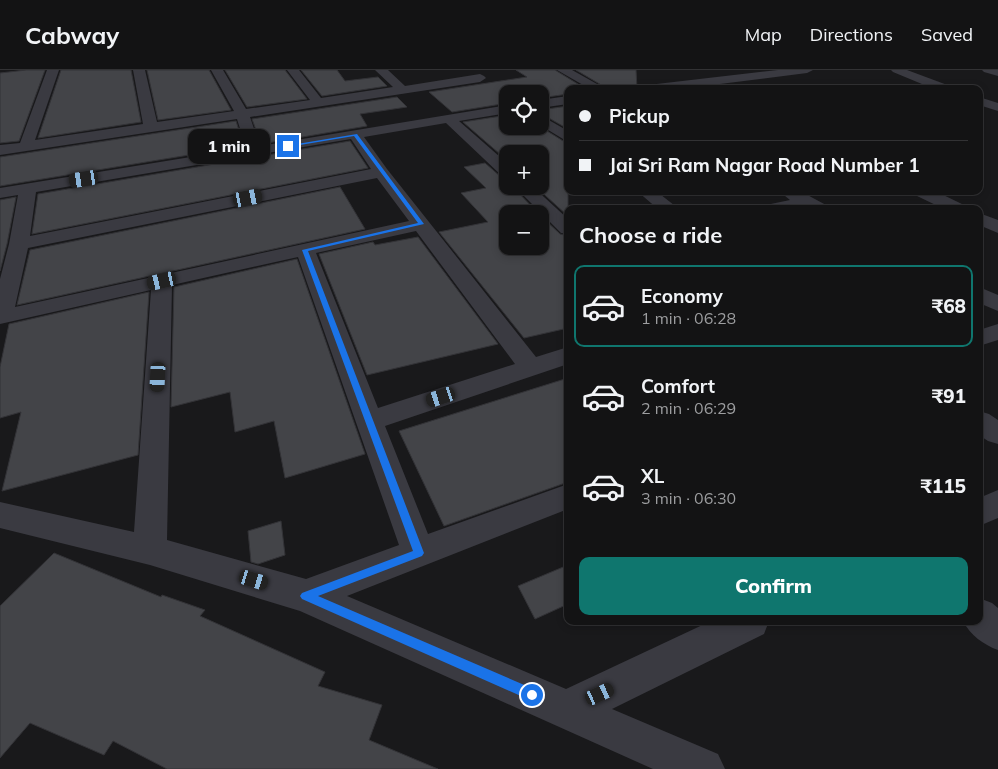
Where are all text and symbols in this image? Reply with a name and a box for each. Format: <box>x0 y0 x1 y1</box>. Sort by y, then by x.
text: Cabway <box>25 20 119 50</box>
text: Map <box>745 23 782 46</box>
text: Directions <box>810 23 893 46</box>
text: Saved <box>921 23 973 46</box>
map controls <box>499 85 549 255</box>
button: locate <box>499 85 549 135</box>
text: Pickup <box>609 104 670 128</box>
callout: 1 min <box>188 128 270 164</box>
route end <box>277 135 299 157</box>
text: 1 min <box>208 136 250 156</box>
button: + <box>499 145 549 195</box>
text: Jai Sri Ram Nagar Road Number 1 <box>609 153 920 177</box>
car <box>68 169 99 189</box>
car <box>231 188 264 208</box>
button: − <box>499 205 549 255</box>
text: Choose a ride <box>579 221 722 249</box>
car <box>145 270 178 292</box>
icon: car <box>581 284 626 329</box>
text: Economy <box>641 284 723 308</box>
text: ₹68 <box>932 294 966 318</box>
text: 1 min · 06:28 <box>641 308 736 328</box>
car <box>149 362 166 392</box>
icon: car <box>581 374 626 419</box>
text: Comfort <box>641 374 715 398</box>
text: ₹91 <box>932 384 966 408</box>
car <box>424 385 457 409</box>
text: 2 min · 06:29 <box>641 398 736 418</box>
icon: car <box>581 464 626 509</box>
text: XL <box>641 464 664 488</box>
text: ₹115 <box>920 474 966 498</box>
text: 3 min · 06:30 <box>641 488 736 508</box>
button: Confirm <box>579 557 968 615</box>
car <box>237 568 270 592</box>
car <box>583 681 616 707</box>
route start <box>521 684 543 706</box>

